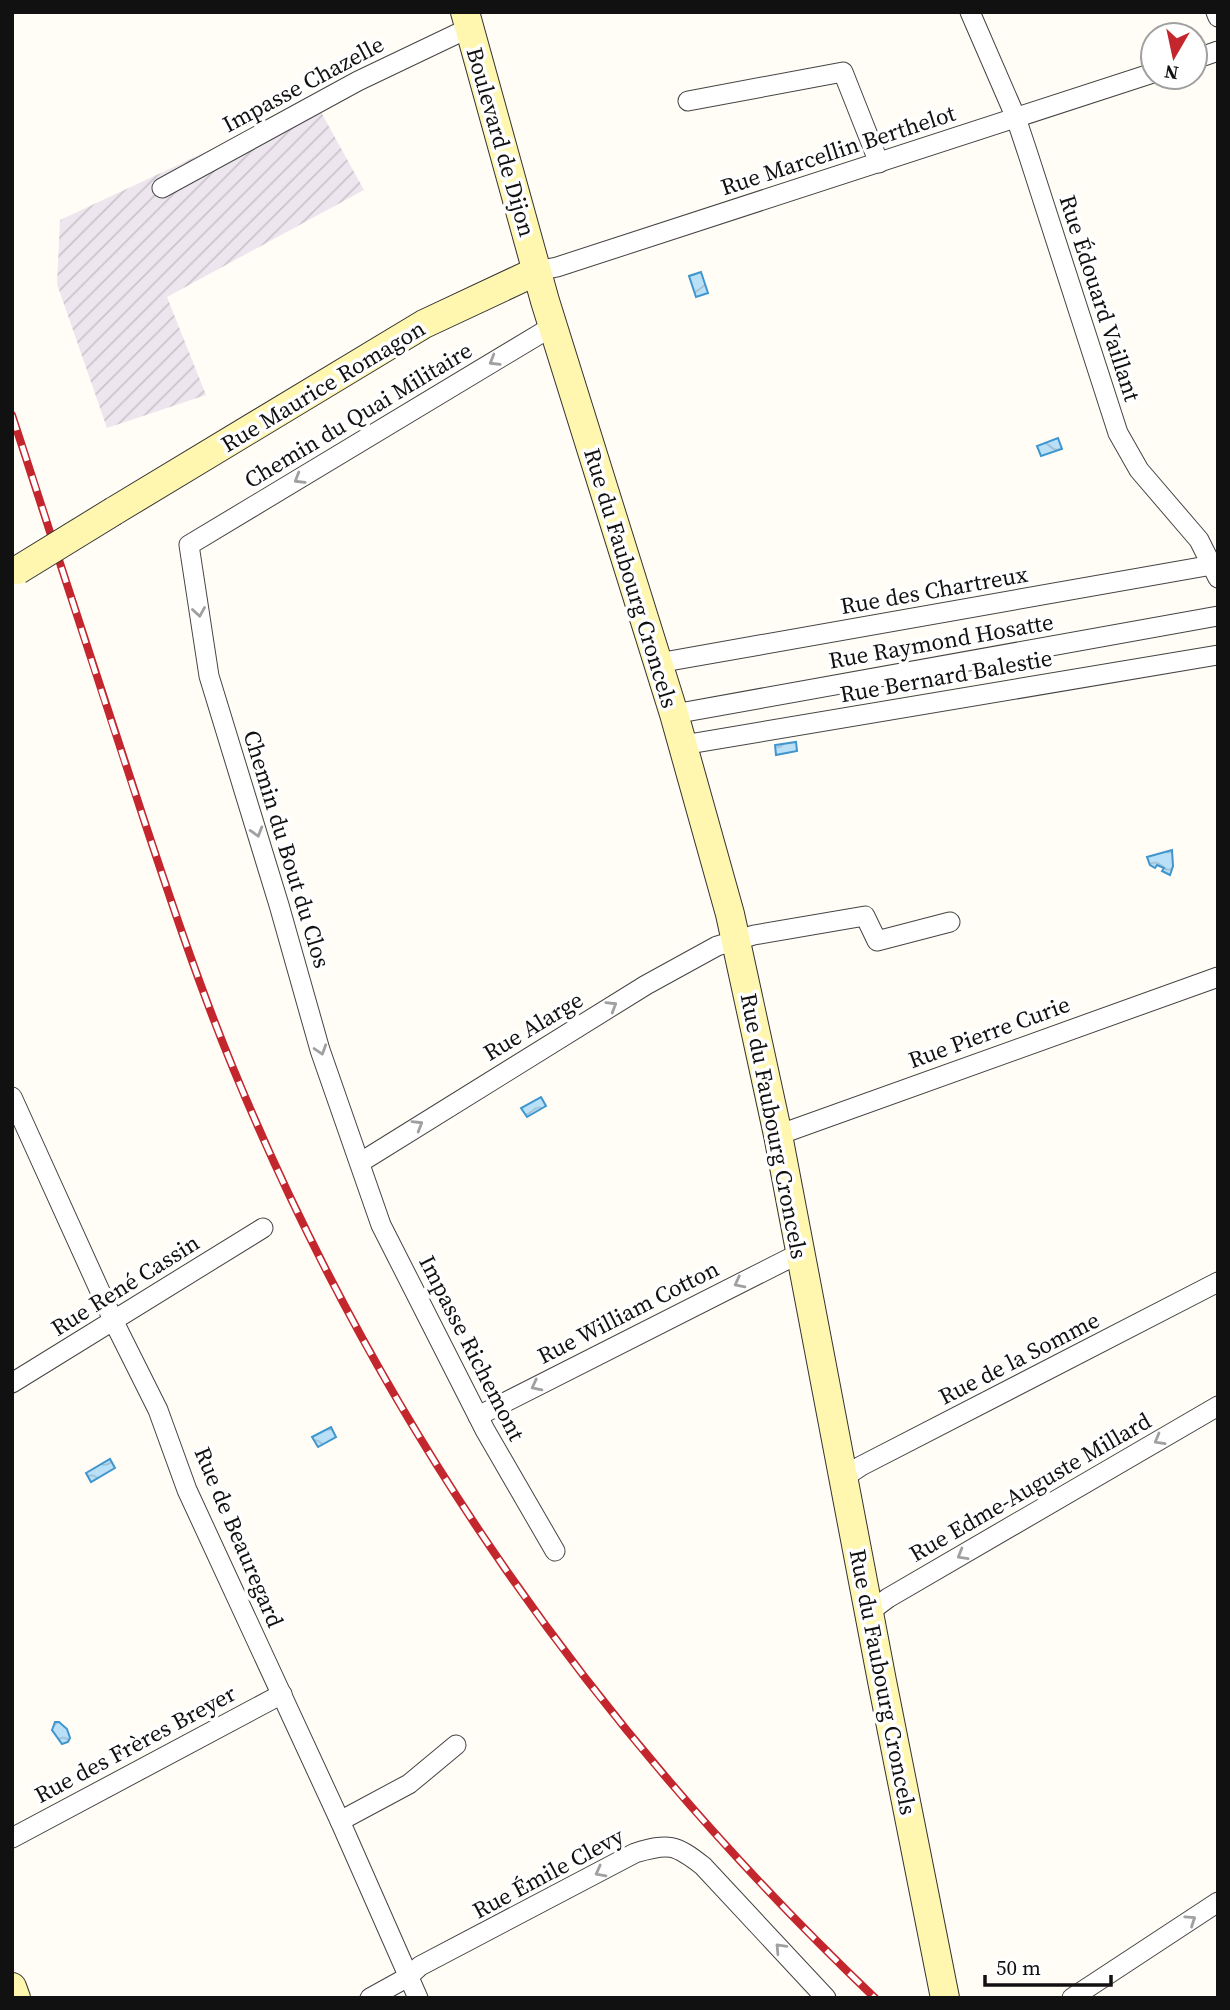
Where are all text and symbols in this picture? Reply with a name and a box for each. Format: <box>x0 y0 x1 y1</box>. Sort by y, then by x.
north arrow <box>1139 21 1209 91</box>
street label: Impasse Chazelle <box>217 28 389 140</box>
street label: Boulevard de Dijon <box>459 44 543 240</box>
text: N <box>1162 59 1180 87</box>
street label: Rue Marcellin Berthelot <box>717 97 960 203</box>
street label: Rue Édouard Vaillant <box>1052 191 1149 406</box>
street label: Rue Maurice Romagon <box>215 312 431 460</box>
street label: Chemin du Quai Militaire <box>238 334 478 496</box>
one-way arrow <box>489 353 502 366</box>
street label: Rue du Faubourg Croncels <box>576 444 686 712</box>
one-way arrow <box>294 470 307 483</box>
street label: Rue des Chartreux <box>838 558 1030 622</box>
street label: Rue Raymond Hosatte <box>826 605 1056 677</box>
one-way arrow <box>192 606 207 618</box>
street label: Rue Bernard Balestie <box>837 642 1055 710</box>
street label: Chemin du Bout du Clos <box>236 726 338 972</box>
one-way arrow <box>248 826 263 838</box>
street label: Rue Alarge <box>477 984 589 1068</box>
street label: Rue Pierre Curie <box>904 988 1074 1076</box>
street label: Rue du Faubourg Croncels <box>733 990 815 1262</box>
one-way arrow <box>604 1001 617 1014</box>
one-way arrow <box>312 1044 327 1056</box>
one-way arrow <box>410 1120 423 1133</box>
street label: Rue René Cassin <box>45 1226 205 1343</box>
street label: Impasse Richemont <box>411 1250 533 1447</box>
street label: Rue William Cotton <box>532 1252 724 1372</box>
one-way arrow <box>734 1275 746 1289</box>
street label: Rue de la Somme <box>933 1304 1105 1412</box>
one-way arrow <box>531 1378 543 1392</box>
street label: Rue Edme-Auguste Millard <box>903 1405 1157 1569</box>
one-way arrow <box>1153 1432 1166 1445</box>
street label: Rue de Beauregard <box>187 1442 291 1632</box>
street label: Rue du Faubourg Croncels <box>842 1546 924 1818</box>
one-way arrow <box>957 1546 970 1559</box>
street label: Rue des Frères Breyer <box>29 1677 242 1811</box>
street label: Rue Émile Clevy <box>467 1820 629 1926</box>
one-way arrow <box>594 1864 607 1877</box>
one-way arrow <box>1183 1916 1196 1928</box>
one-way arrow <box>775 1943 788 1956</box>
scale bar <box>985 1944 1111 1988</box>
text: 50 m <box>996 1953 1041 1982</box>

